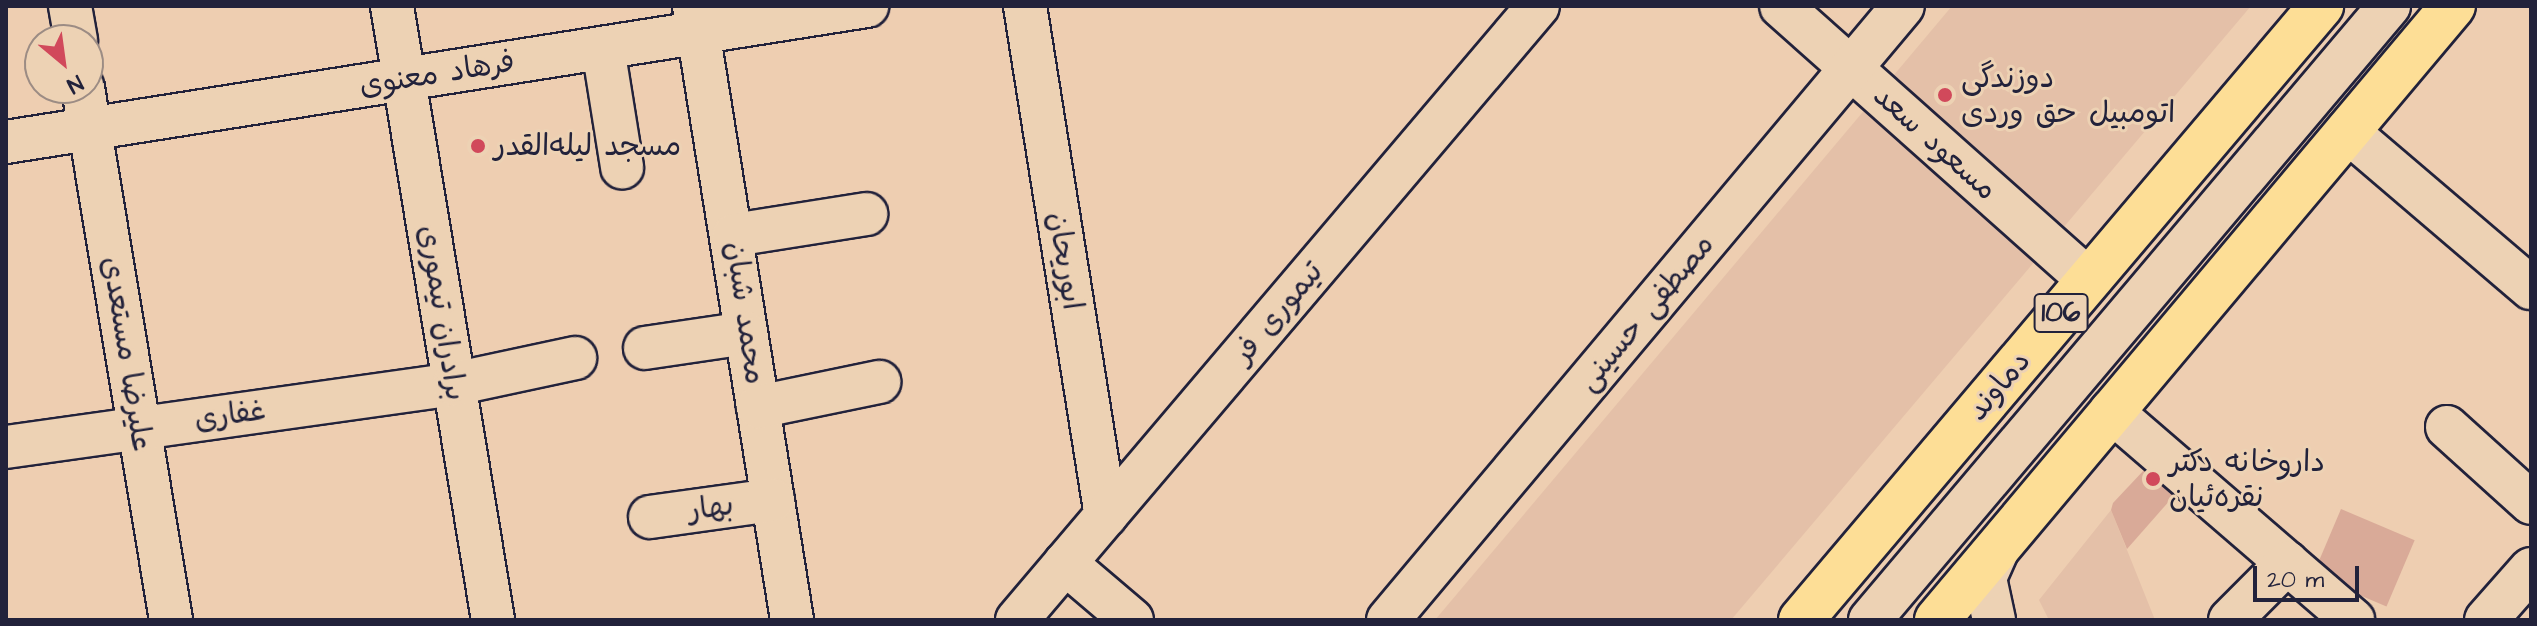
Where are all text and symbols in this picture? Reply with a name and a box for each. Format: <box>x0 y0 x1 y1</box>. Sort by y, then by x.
north arrow <box>24 24 104 104</box>
street label: فرهاد معنوی <box>357 44 517 104</box>
place label: دوزندگی اتومبیل حق وردی <box>1961 60 2175 130</box>
text: N <box>61 67 88 101</box>
street label: مسعود سعد <box>1866 78 2004 208</box>
marker: دوزندگی اتومبیل حق وردی <box>1936 86 1954 104</box>
place label: مسجد لیله‌القدر <box>494 128 681 164</box>
marker: مسجد لیله‌القدر <box>469 137 487 155</box>
street label: ابوریحان <box>1040 210 1090 312</box>
street label: برادران تیموری <box>410 223 474 403</box>
street label: مصطفی حسینی <box>1570 227 1722 399</box>
street label: محمد شبان <box>717 239 773 387</box>
street label: علیرضا مستعدی <box>94 254 160 454</box>
street label: تیموری فر <box>1225 255 1331 371</box>
road number: 106 <box>2033 289 2089 337</box>
street label: دماوند <box>1959 344 2039 428</box>
street label: غفاری <box>192 392 268 438</box>
place label: داروخانه دکتر نقره‌ئیان <box>2169 444 2325 514</box>
marker: داروخانه دکتر نقره‌ئیان <box>2144 470 2162 488</box>
street label: بهار <box>686 487 736 529</box>
scale bar <box>2257 550 2363 600</box>
text: 20 m <box>2267 563 2324 597</box>

